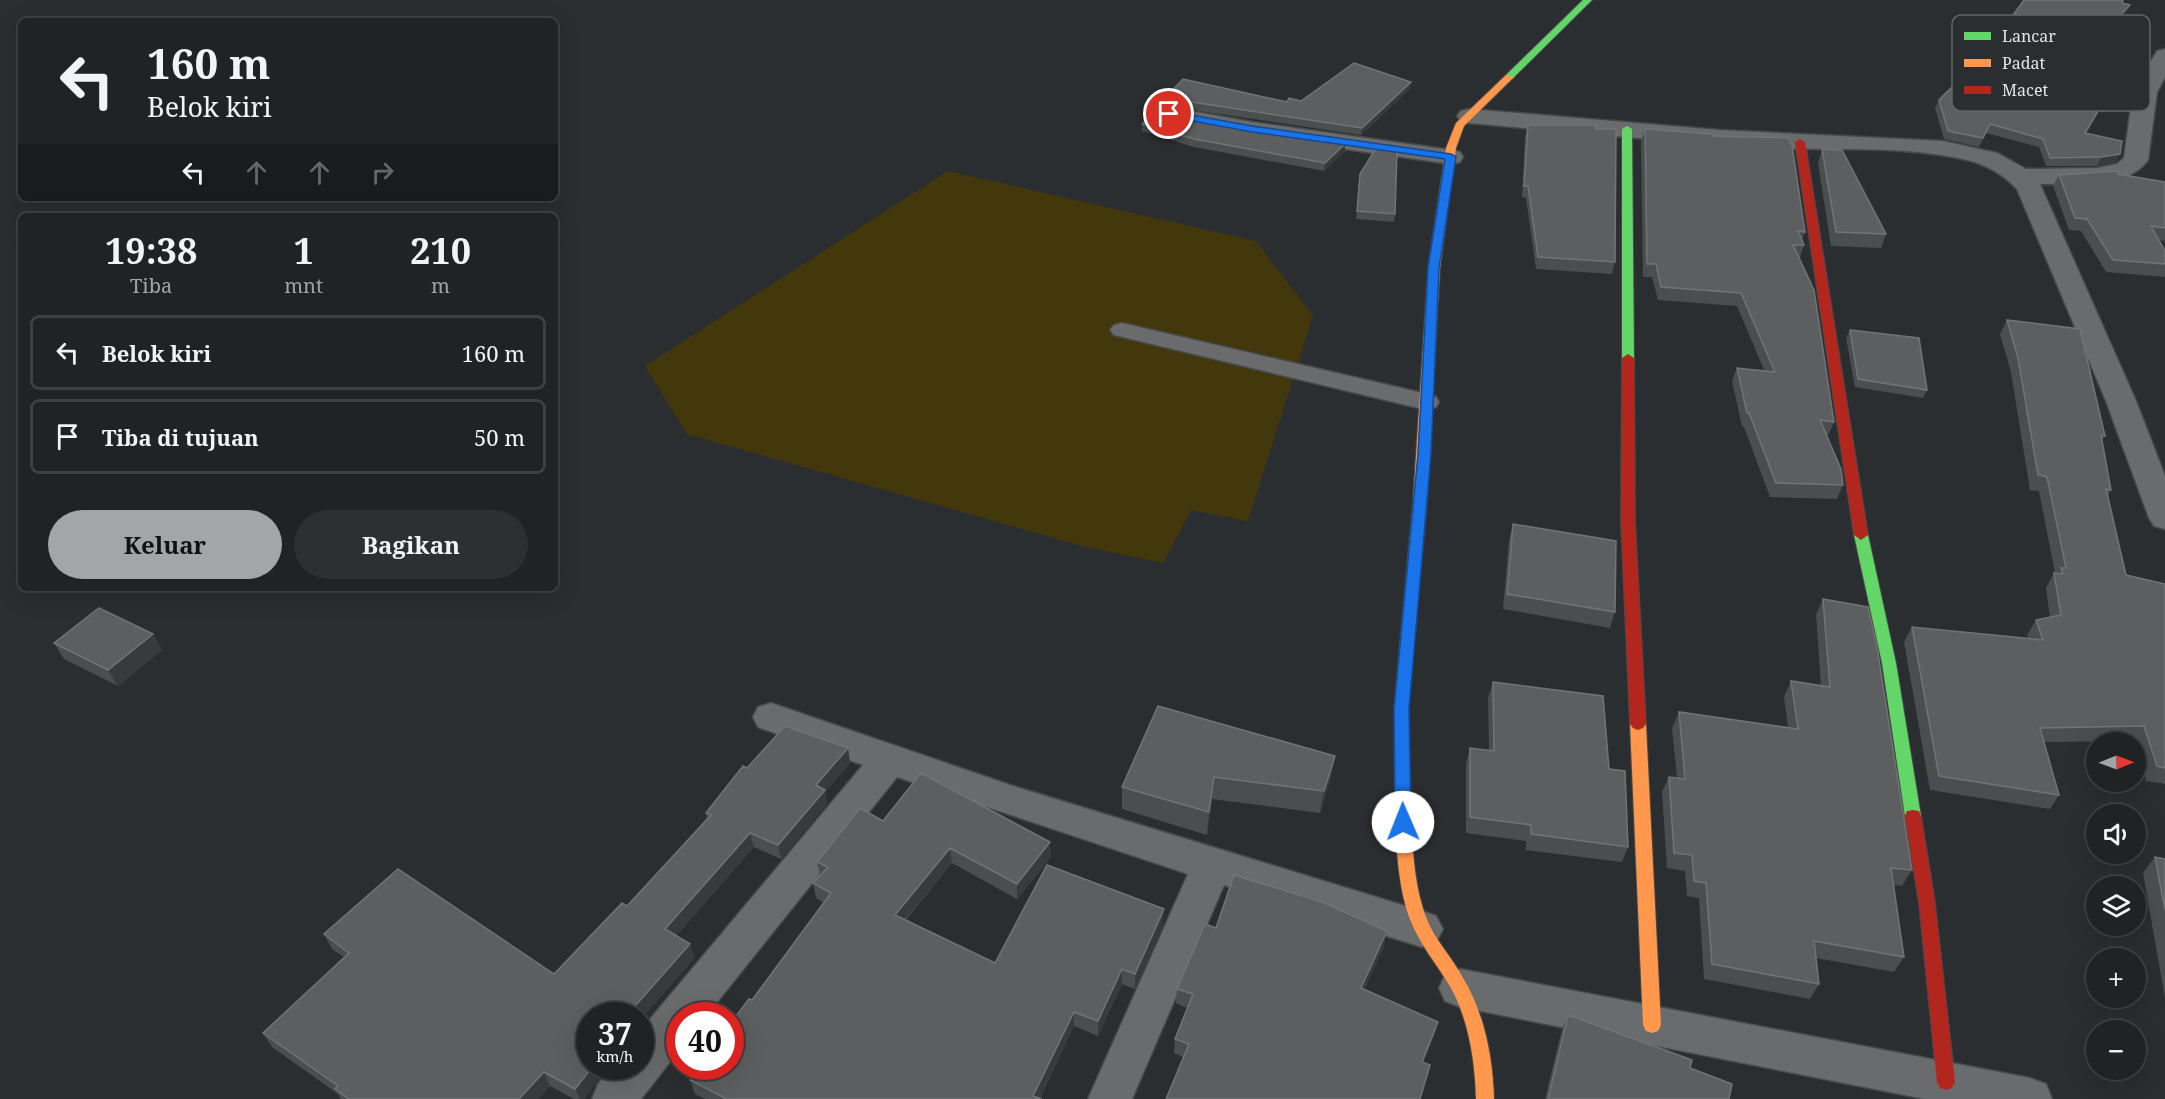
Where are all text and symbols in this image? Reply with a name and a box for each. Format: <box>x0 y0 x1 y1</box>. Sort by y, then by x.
legend <box>1952 15 2150 111</box>
text: Lancar <box>2002 25 2056 47</box>
text: 160 m <box>147 34 271 91</box>
icon: left <box>48 42 126 120</box>
text: Padat <box>2002 52 2046 74</box>
text: Macet <box>2002 79 2048 101</box>
text: Belok kiri <box>147 88 272 125</box>
pin <box>1143 88 1194 139</box>
icon: arrive <box>1152 97 1185 130</box>
icon: left <box>177 156 210 189</box>
icon: ahead <box>240 156 273 189</box>
icon: ahead <box>303 156 336 189</box>
icon: right <box>366 156 399 189</box>
text: 19:38 <box>105 226 197 275</box>
text: 1 <box>293 226 314 275</box>
text: 210 <box>410 226 471 275</box>
text: Tiba <box>130 272 172 299</box>
text: mnt <box>284 272 323 299</box>
text: m <box>431 272 450 299</box>
icon: left <box>51 336 84 369</box>
text: Belok kiri <box>102 338 211 368</box>
text: 160 m <box>462 338 525 368</box>
icon: arrive <box>51 420 84 453</box>
text: Tiba di tujuan <box>102 422 259 452</box>
text: 50 m <box>474 422 525 452</box>
button: Keluar <box>48 510 282 579</box>
button: Bagikan <box>294 510 528 579</box>
north arrow <box>2086 732 2146 792</box>
map controls <box>2086 732 2146 1080</box>
position arrow <box>1371 790 1435 854</box>
button: sound <box>2086 804 2146 864</box>
button: layers <box>2086 876 2146 936</box>
button: + <box>2086 948 2146 1008</box>
speed limit sign: 40 <box>666 1002 744 1080</box>
text: 37 <box>598 1013 632 1054</box>
button: − <box>2086 1020 2146 1080</box>
text: km/h <box>597 1046 633 1066</box>

